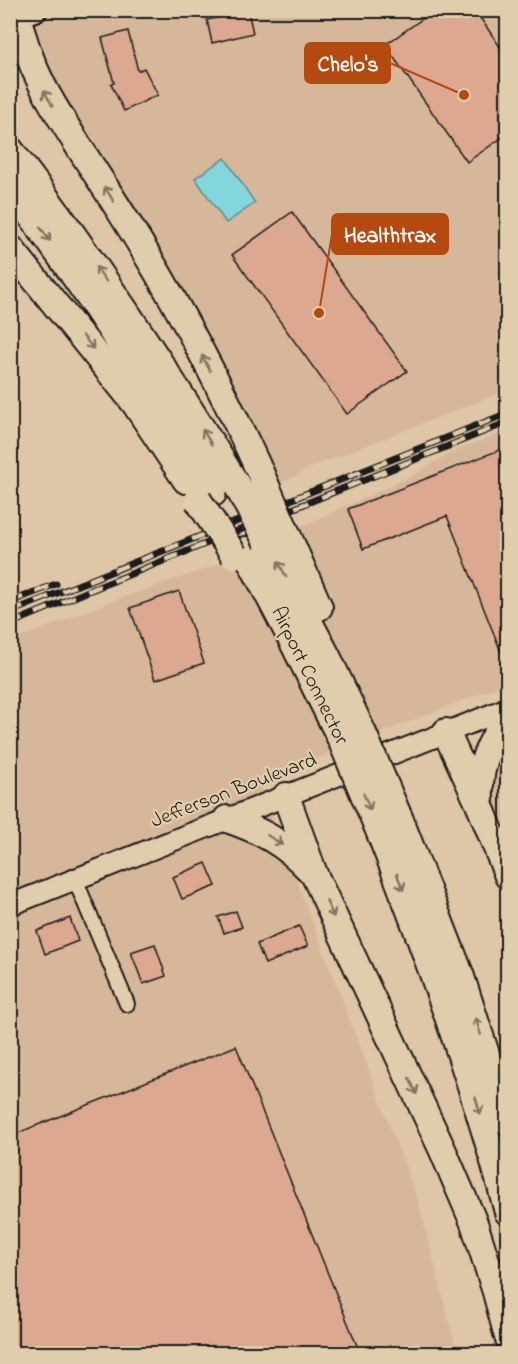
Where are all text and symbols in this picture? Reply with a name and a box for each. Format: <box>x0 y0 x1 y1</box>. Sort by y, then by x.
callout: Chelo's <box>305 43 390 83</box>
text: Chelo's <box>317 50 379 82</box>
one-way arrow <box>42 90 54 107</box>
one-way arrow <box>103 186 115 202</box>
callout: Healthtrax <box>332 214 448 254</box>
text: Healthtrax <box>344 221 436 253</box>
one-way arrow <box>39 226 52 242</box>
one-way arrow <box>95 266 107 283</box>
one-way arrow <box>81 334 94 350</box>
one-way arrow <box>200 354 211 372</box>
one-way arrow <box>201 429 213 446</box>
one-way arrow <box>276 561 288 578</box>
street label: Airport Connector <box>262 602 356 751</box>
street label: Jefferson Boulevard <box>147 745 322 836</box>
one-way arrow <box>362 792 374 810</box>
one-way arrow <box>266 834 283 846</box>
one-way arrow <box>395 872 406 891</box>
one-way arrow <box>325 900 337 918</box>
one-way arrow <box>471 1017 482 1036</box>
one-way arrow <box>407 1077 419 1095</box>
one-way arrow <box>473 1096 484 1115</box>

